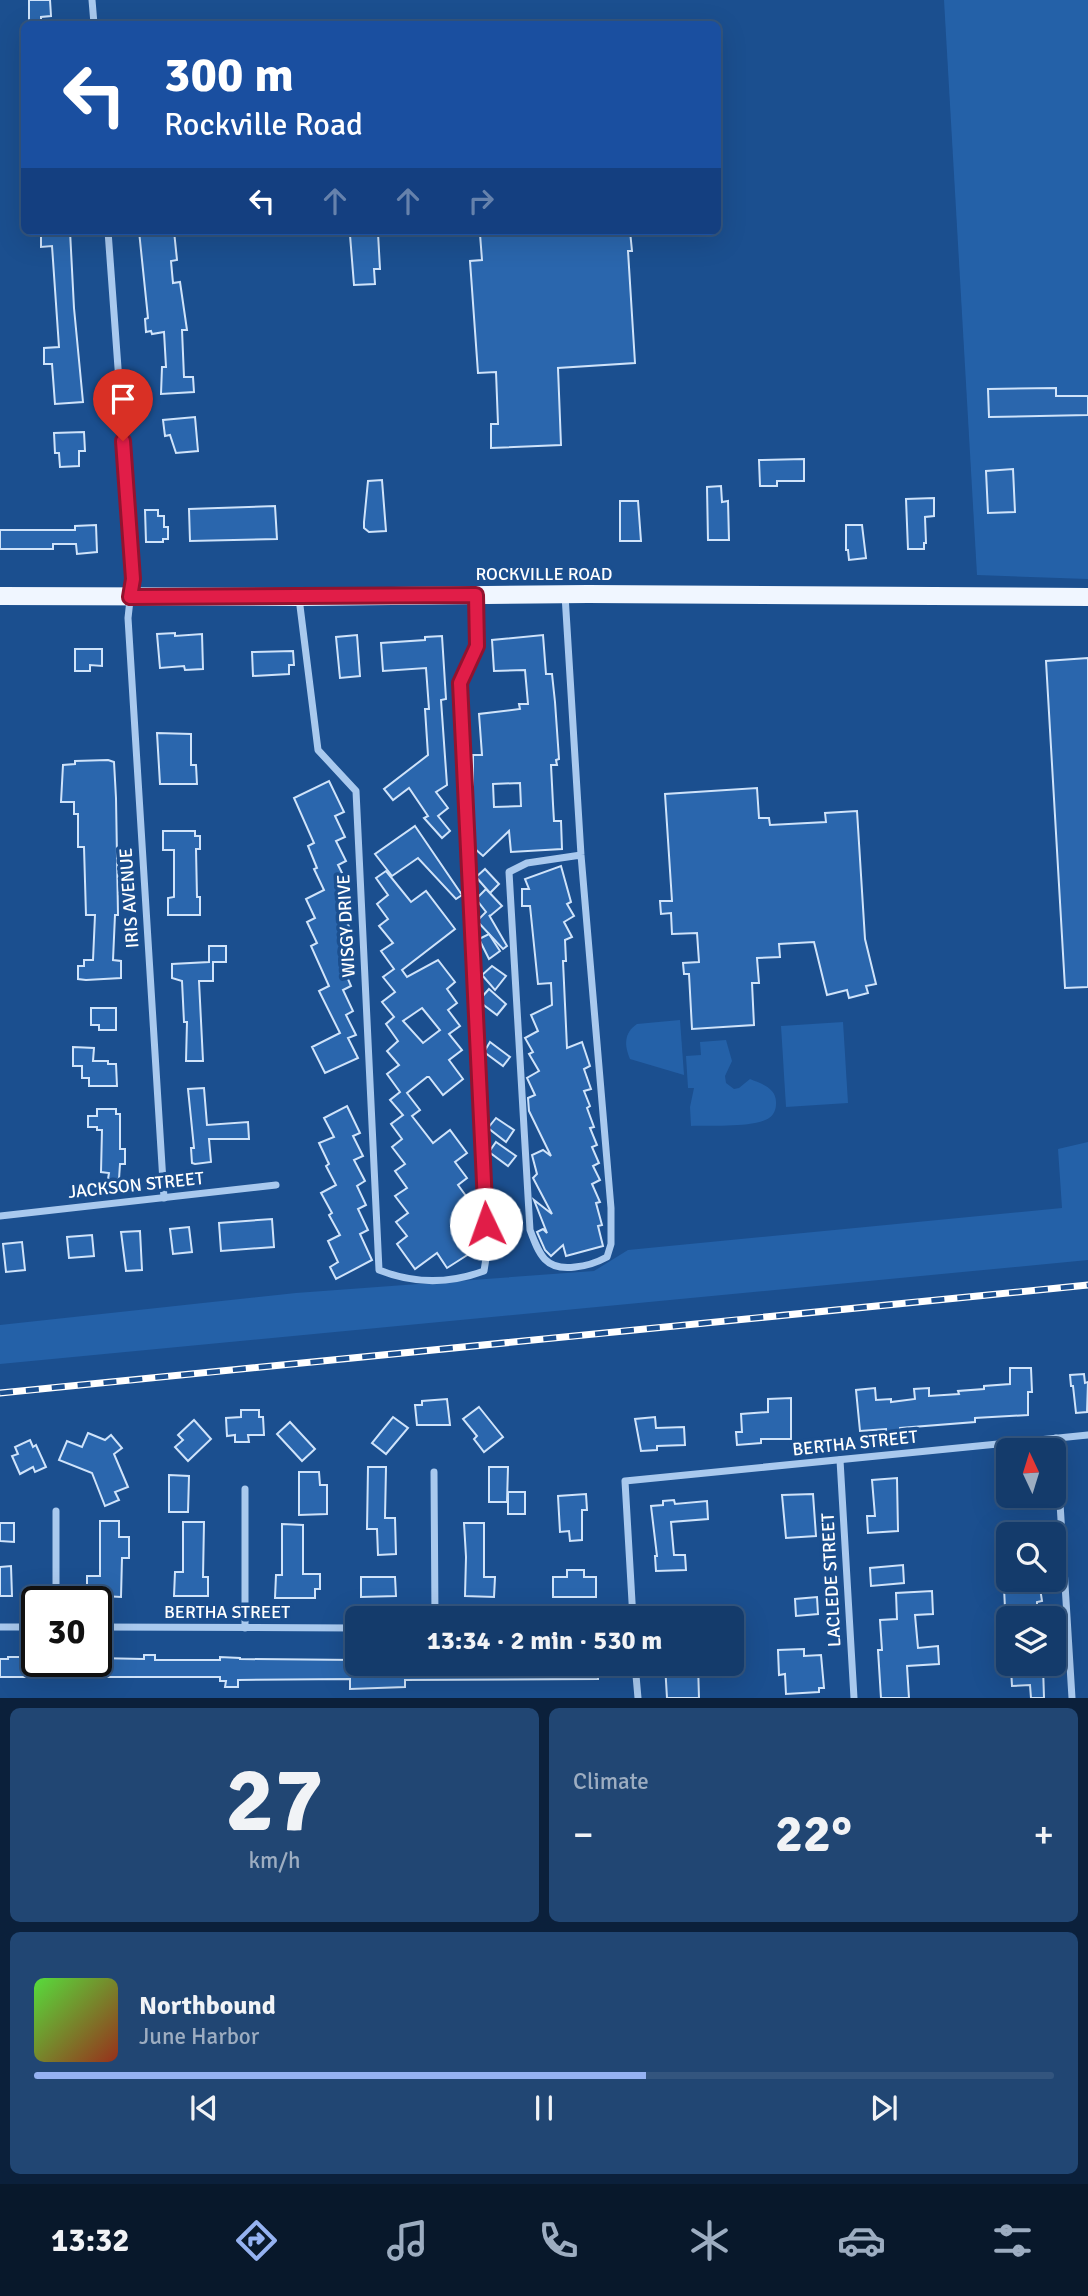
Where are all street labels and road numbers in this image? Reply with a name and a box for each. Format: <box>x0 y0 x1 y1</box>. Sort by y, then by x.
street label: ROCKVILLE ROAD <box>476 563 613 585</box>
street label: IRIS AVENUE <box>115 847 143 949</box>
street label: WISGY DRIVE <box>332 874 360 978</box>
street label: JACKSON STREET <box>67 1167 205 1203</box>
street label: BERTHA STREET <box>791 1425 919 1461</box>
street label: LACLEDE STREET <box>816 1512 846 1648</box>
street label: BERTHA STREET <box>164 1601 290 1623</box>

